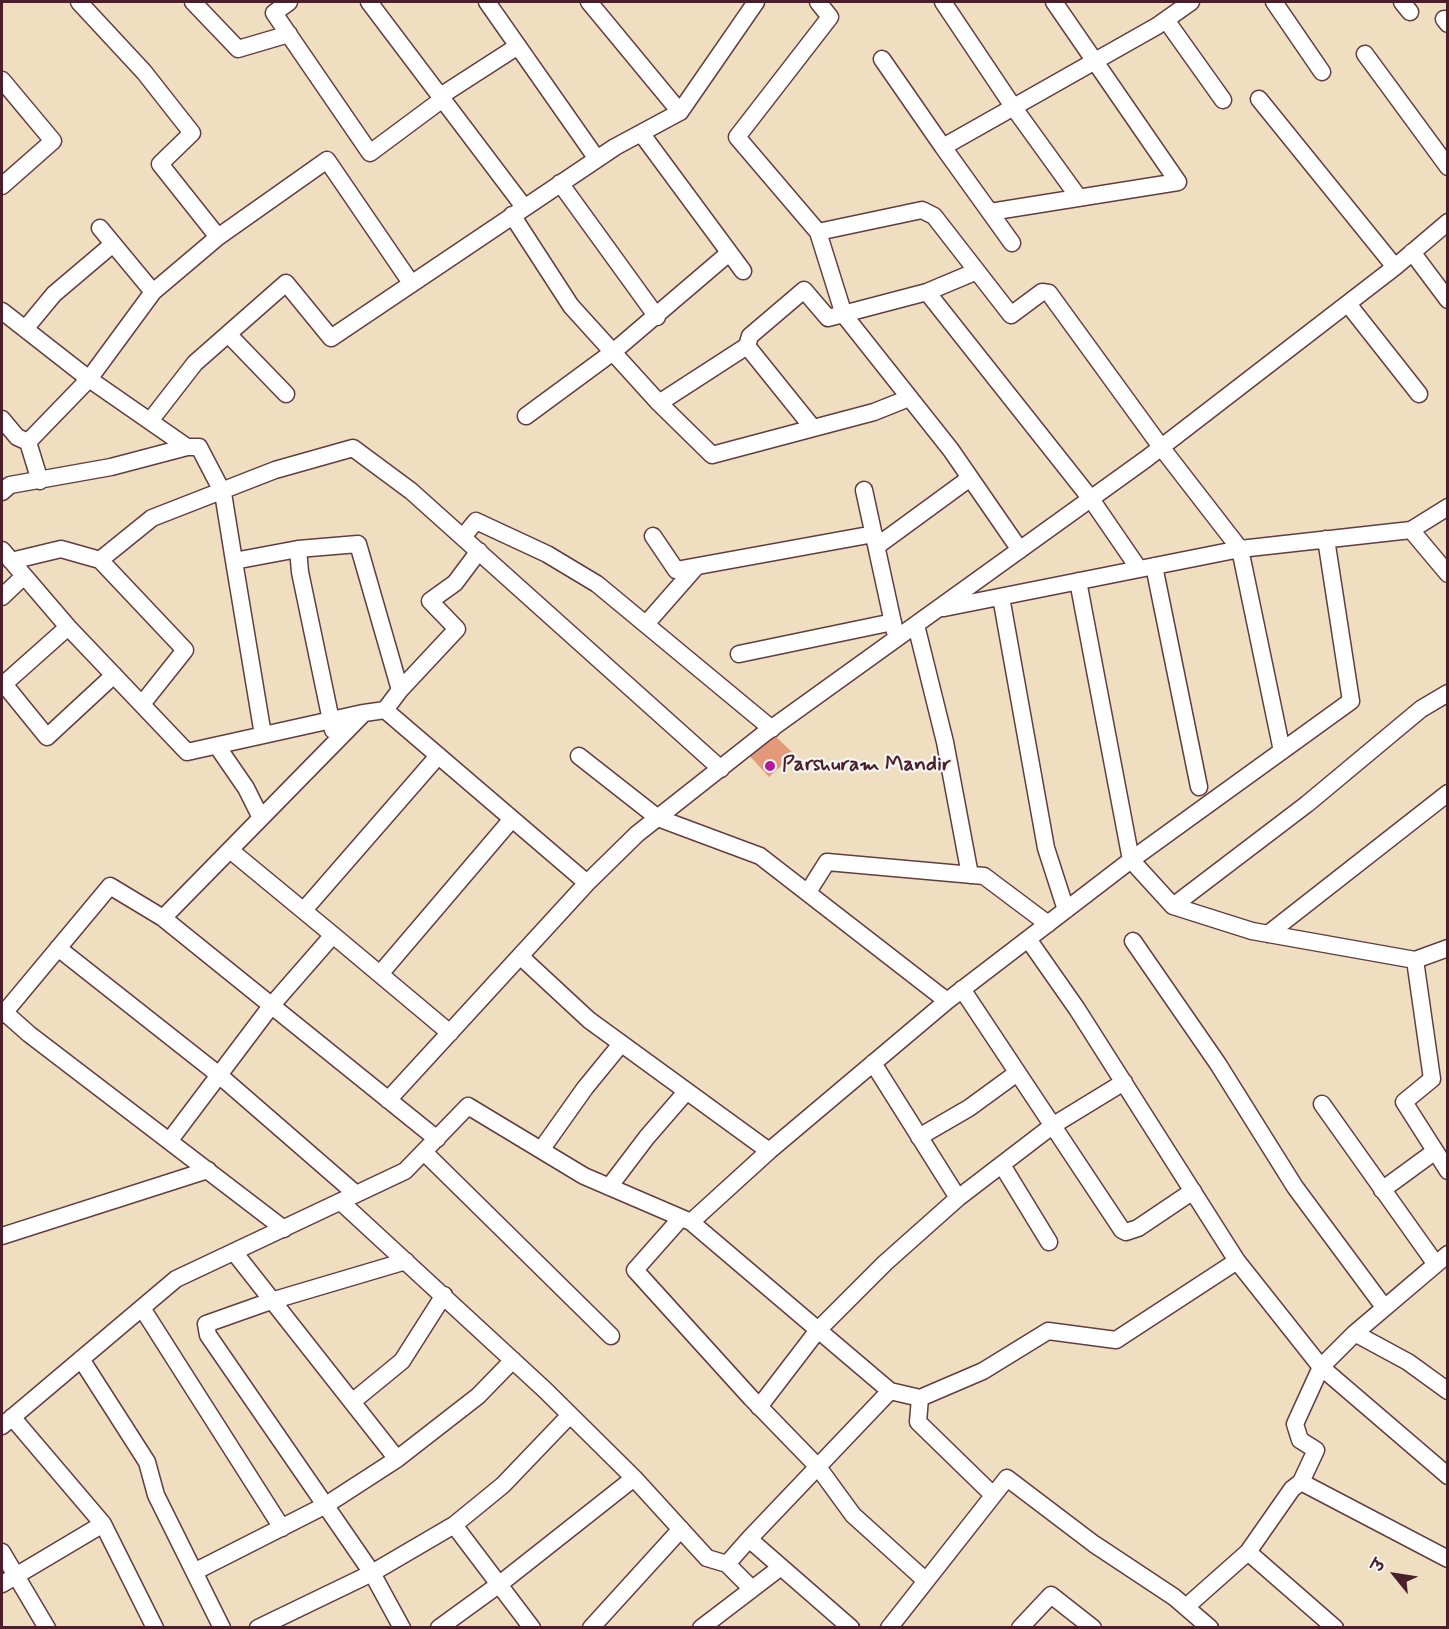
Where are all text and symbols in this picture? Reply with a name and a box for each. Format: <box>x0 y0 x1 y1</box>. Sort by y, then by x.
place label: Parshuram Mandir <box>782 753 951 779</box>
marker: Parshuram Mandir <box>763 759 777 773</box>
north arrow <box>1365 1545 1425 1605</box>
text: उ <box>1367 1556 1391 1576</box>

